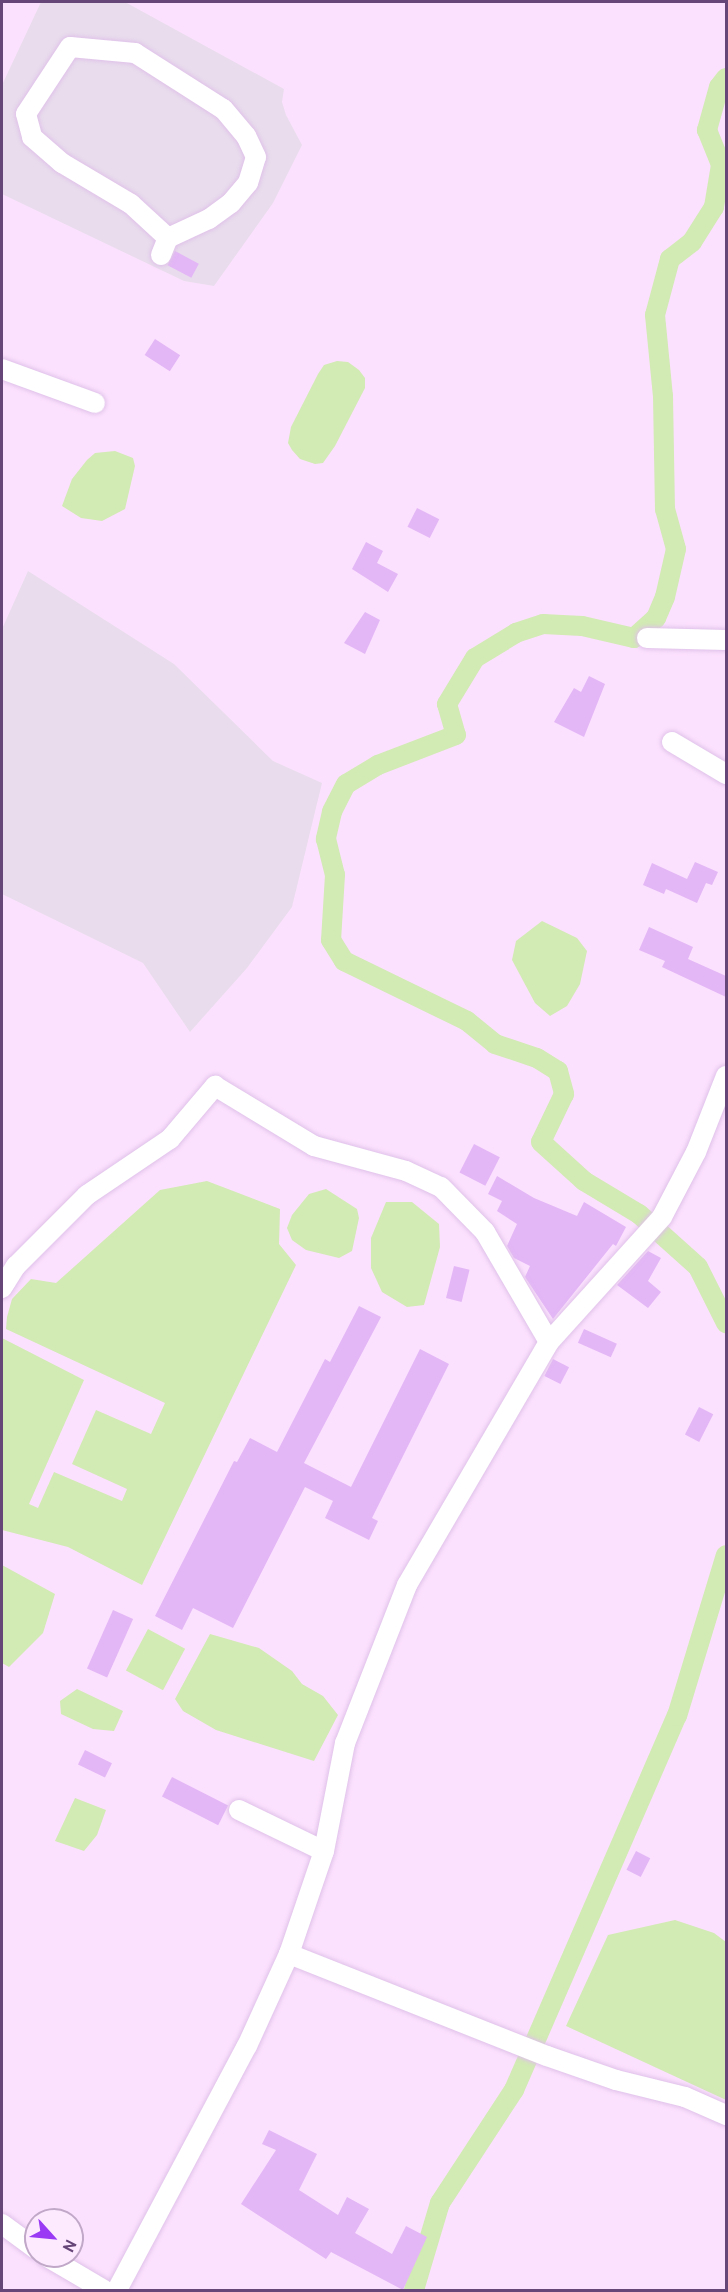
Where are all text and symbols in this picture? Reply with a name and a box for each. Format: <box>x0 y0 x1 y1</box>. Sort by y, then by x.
north arrow <box>24 2208 84 2268</box>
text: N <box>57 2236 80 2255</box>

